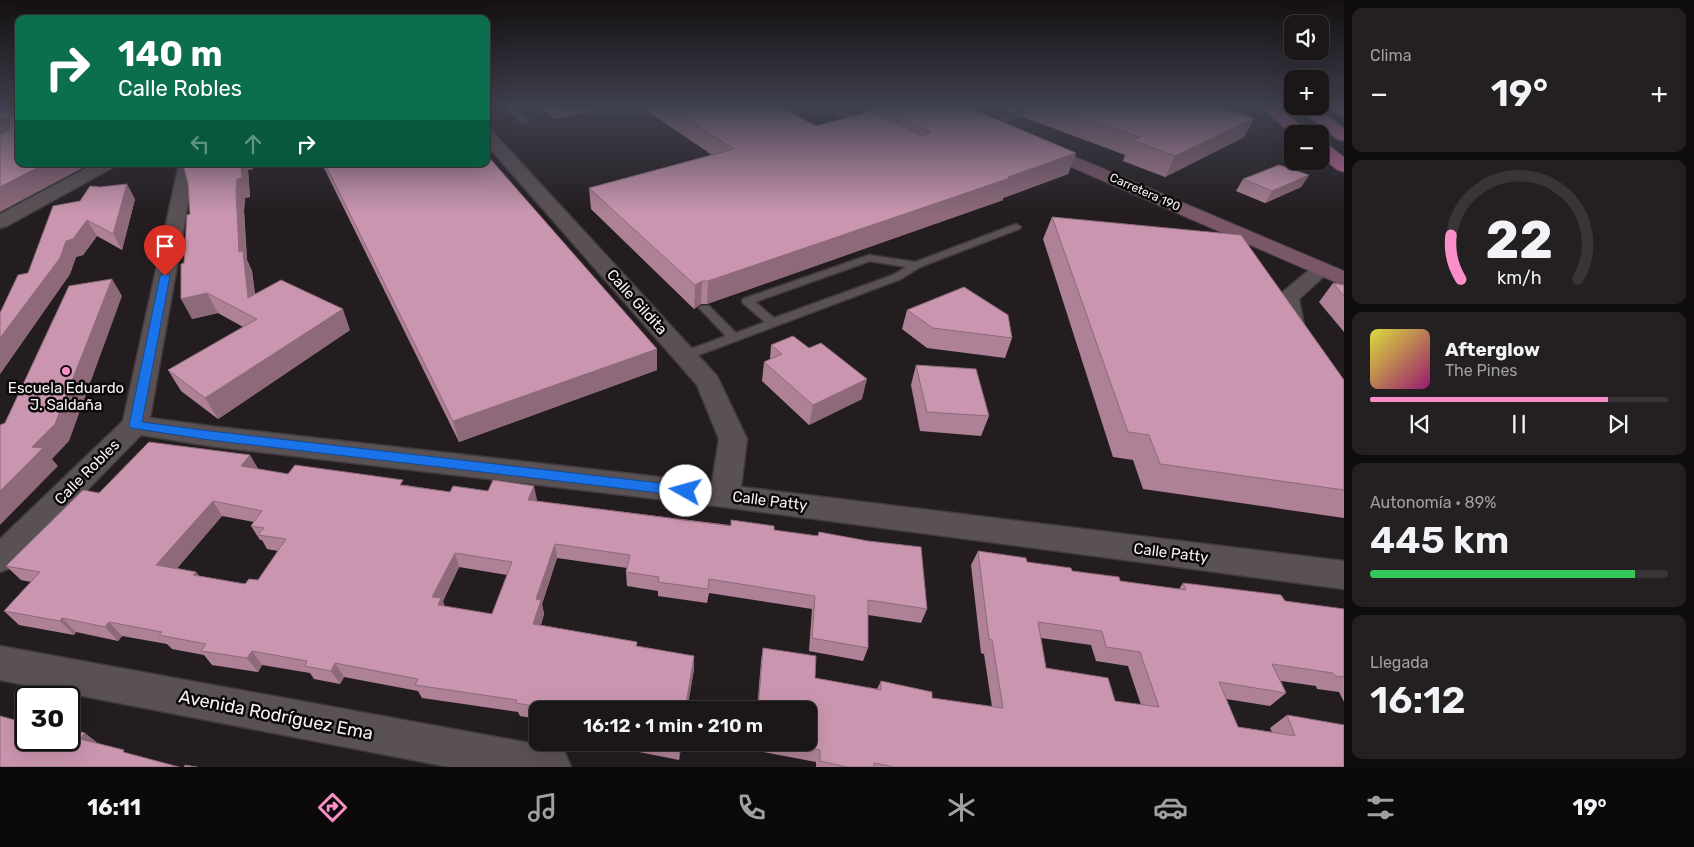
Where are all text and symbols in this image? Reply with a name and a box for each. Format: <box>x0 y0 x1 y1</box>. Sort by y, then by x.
map controls <box>1284 15 1329 170</box>
button: sound <box>1284 15 1329 60</box>
text: 140 m <box>118 33 223 75</box>
icon: right <box>35 35 100 100</box>
text: Clima <box>1370 46 1411 65</box>
button: + <box>1284 70 1329 115</box>
text: 19° <box>1491 70 1548 116</box>
text: Calle Robles <box>118 75 242 102</box>
text: − <box>1370 77 1388 110</box>
text: + <box>1651 77 1668 110</box>
button: − <box>1284 125 1329 170</box>
icon: left <box>186 130 214 158</box>
icon: ahead <box>239 130 267 158</box>
icon: right <box>292 130 320 158</box>
street label: Carretera 190 <box>1108 170 1182 214</box>
text: 22 <box>1485 209 1553 271</box>
pin <box>144 225 186 276</box>
icon: arrive <box>151 232 179 260</box>
street label: Calle Gildita <box>603 266 671 338</box>
text: km/h <box>1497 267 1541 288</box>
text: Afterglow <box>1445 338 1540 361</box>
text: The Pines <box>1445 361 1518 380</box>
marker: Escuela Eduardo J. Saldaña <box>60 365 72 377</box>
place label: Escuela Eduardo J. Saldaña <box>8 379 124 414</box>
icon: previous <box>1406 410 1434 438</box>
icon: pause <box>1505 410 1533 438</box>
icon: next <box>1604 410 1632 438</box>
street label: Calle Robles <box>51 435 124 508</box>
position arrow <box>659 464 711 516</box>
street label: Calle Patty <box>732 487 808 515</box>
text: Autonomía · 89% <box>1370 493 1496 512</box>
text: 445 km <box>1370 517 1509 563</box>
street label: Calle Patty <box>1133 539 1209 567</box>
text: Llegada <box>1370 653 1429 672</box>
text: 16:12 <box>1370 677 1466 723</box>
street label: Avenida Rodríguez Ema <box>177 685 375 745</box>
speed limit sign: 30 <box>15 686 80 751</box>
text: 16:12 · 1 min · 210 m <box>583 714 763 737</box>
icon: directions <box>315 790 350 825</box>
icon: music <box>525 790 560 825</box>
icon: phone <box>734 790 769 825</box>
icon: climate <box>944 790 979 825</box>
icon: car <box>1153 790 1188 825</box>
icon: filters <box>1363 790 1398 825</box>
text: 16:11 <box>87 794 141 821</box>
text: 19° <box>1573 794 1607 821</box>

